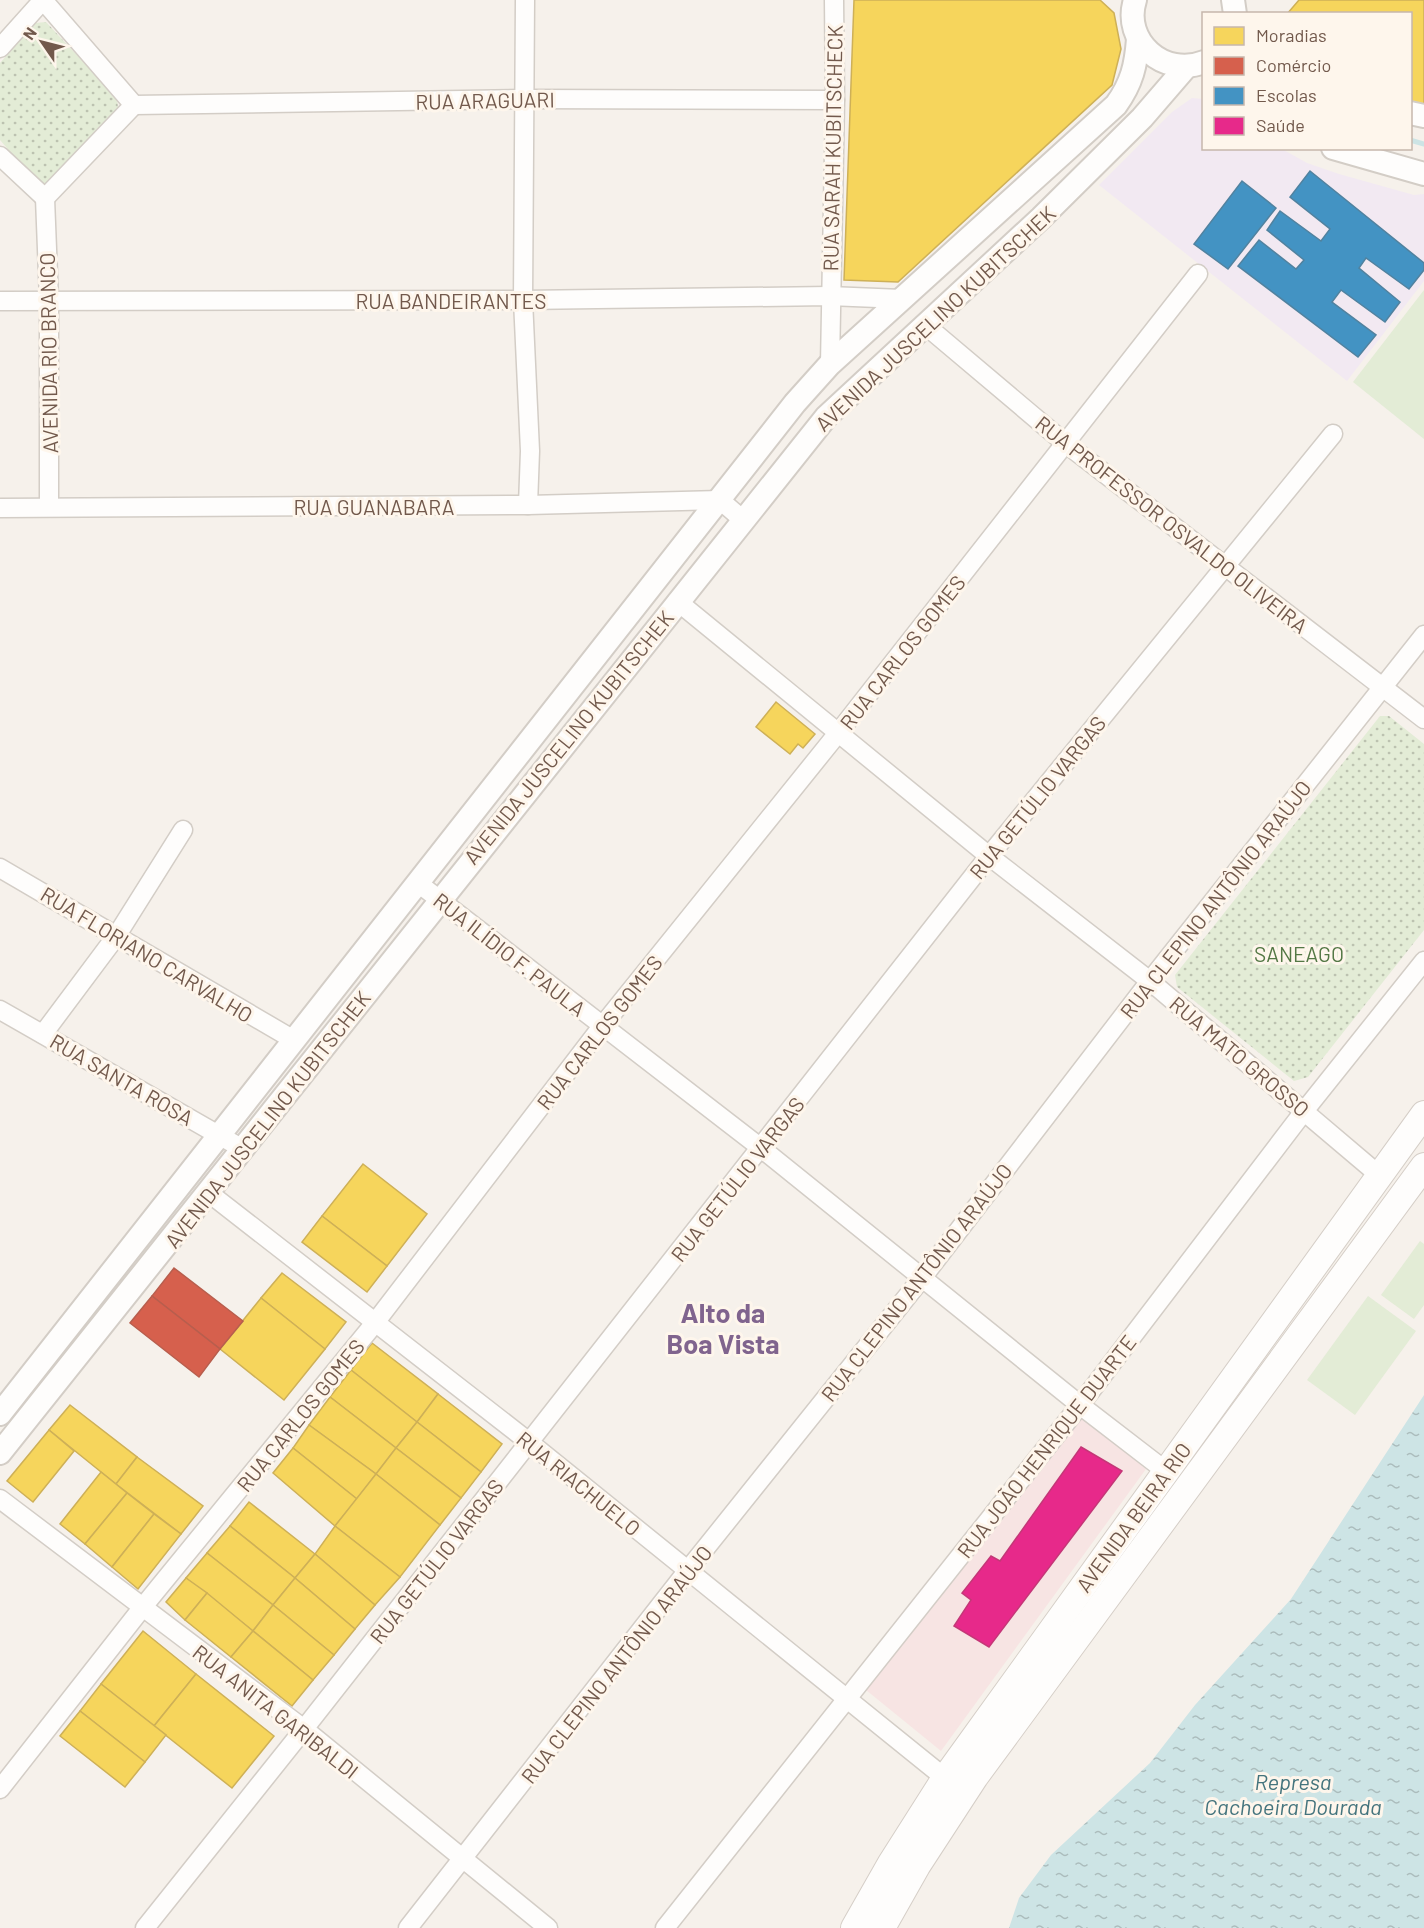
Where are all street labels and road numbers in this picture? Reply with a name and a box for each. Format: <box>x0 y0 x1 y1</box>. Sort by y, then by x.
street label: RUA SARAH KUBITSCHECK <box>817 24 847 271</box>
street label: RUA ARAGUARI <box>415 86 555 114</box>
street label: AVENIDA JUSCELINO KUBITSCHEK <box>810 200 1060 436</box>
street label: AVENIDA RIO BRANCO <box>34 252 62 454</box>
street label: RUA BANDEIRANTES <box>355 288 547 313</box>
street label: RUA PROFESSOR OSVALDO OLIVEIRA <box>1031 410 1313 638</box>
street label: RUA GUANABARA <box>293 494 455 519</box>
street label: RUA CARLOS GOMES <box>834 570 970 734</box>
street label: AVENIDA JUSCELINO KUBITSCHEK <box>458 605 678 869</box>
street label: RUA GETÚLIO VARGAS <box>964 711 1110 883</box>
street label: RUA CLEPINO ANTÔNIO ARAÚJO <box>1114 775 1316 1023</box>
street label: RUA FLORIANO CARVALHO <box>37 881 257 1027</box>
street label: RUA ILÍDIO F. PAULA <box>429 887 591 1021</box>
street label: RUA CARLOS GOMES <box>531 950 667 1114</box>
street label: AVENIDA JUSCELINO KUBITSCHEK <box>159 985 375 1252</box>
street label: RUA MATO GROSSO <box>1165 990 1315 1122</box>
street label: RUA SANTA ROSA <box>46 1028 198 1130</box>
street label: RUA GETÚLIO VARGAS <box>665 1092 809 1266</box>
street label: RUA CLEPINO ANTÔNIO ARAÚJO <box>815 1158 1017 1406</box>
street label: RUA JOÃO HENRIQUE DUARTE <box>951 1330 1141 1562</box>
street label: RUA CARLOS GOMES <box>231 1334 369 1496</box>
street label: RUA RIACHUELO <box>512 1426 646 1540</box>
street label: AVENIDA BEIRA RIO <box>1070 1437 1196 1597</box>
street label: RUA GETÚLIO VARGAS <box>364 1474 508 1648</box>
street label: RUA CLEPINO ANTÔNIO ARAÚJO <box>515 1540 717 1788</box>
street label: RUA ANITA GARIBALDI <box>188 1639 364 1783</box>

